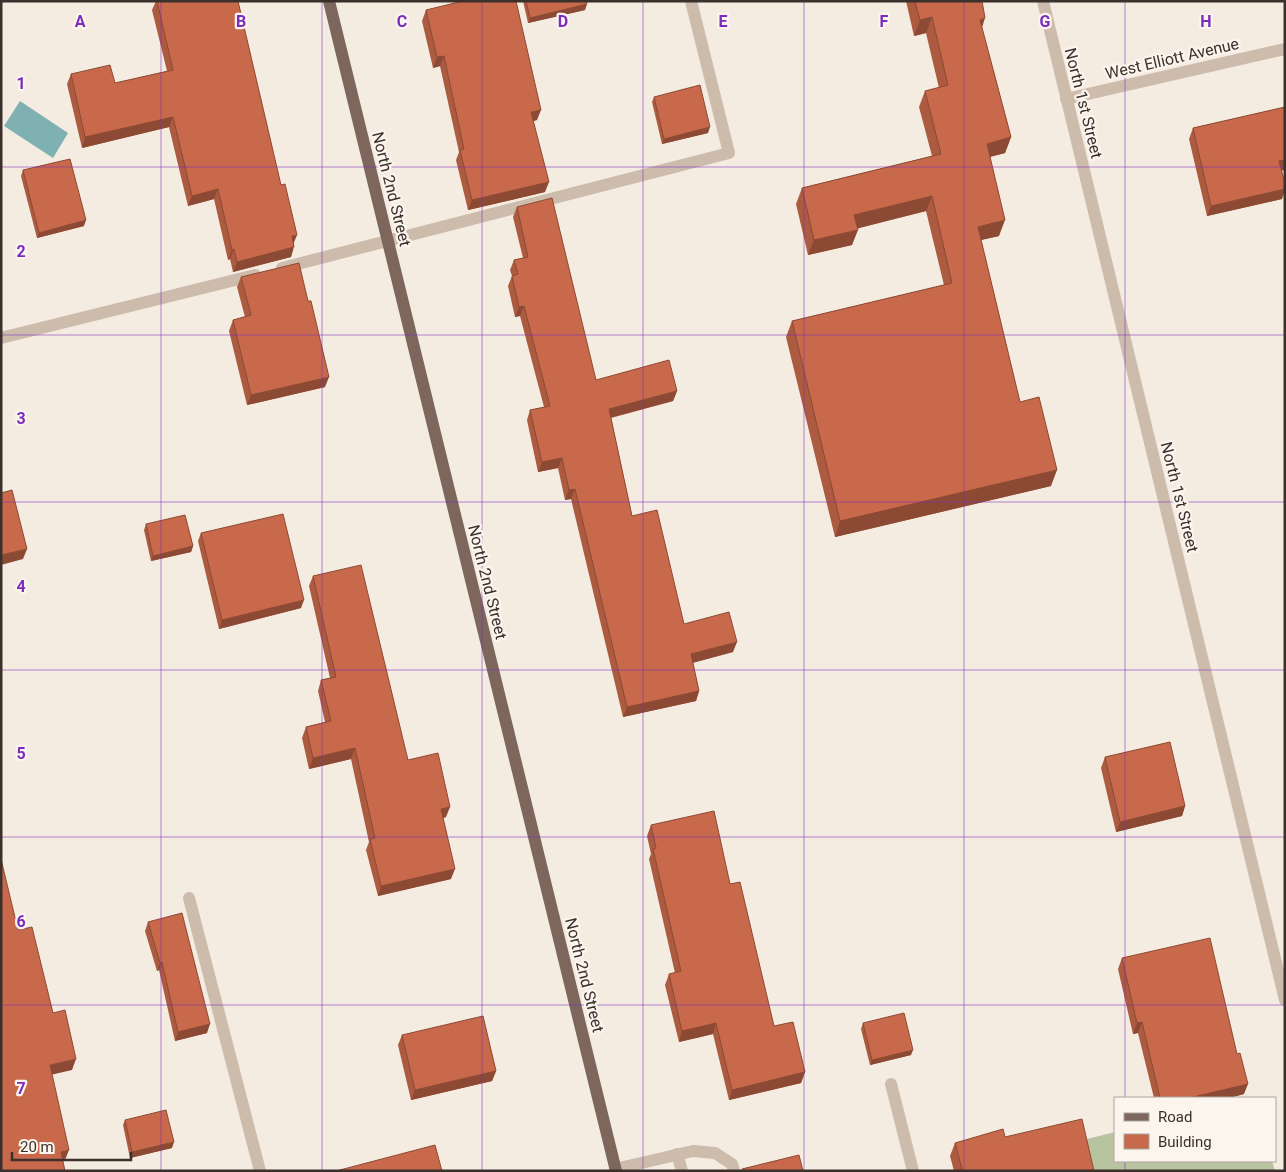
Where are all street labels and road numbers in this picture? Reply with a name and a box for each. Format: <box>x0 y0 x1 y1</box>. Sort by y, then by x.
street label: West Elliott Avenue <box>1103 34 1241 83</box>
street label: North 1st Street <box>1061 46 1106 160</box>
street label: North 2nd Street <box>368 130 415 248</box>
street label: North 1st Street <box>1157 440 1202 554</box>
street label: North 2nd Street <box>464 523 511 641</box>
street label: North 2nd Street <box>561 916 608 1034</box>

